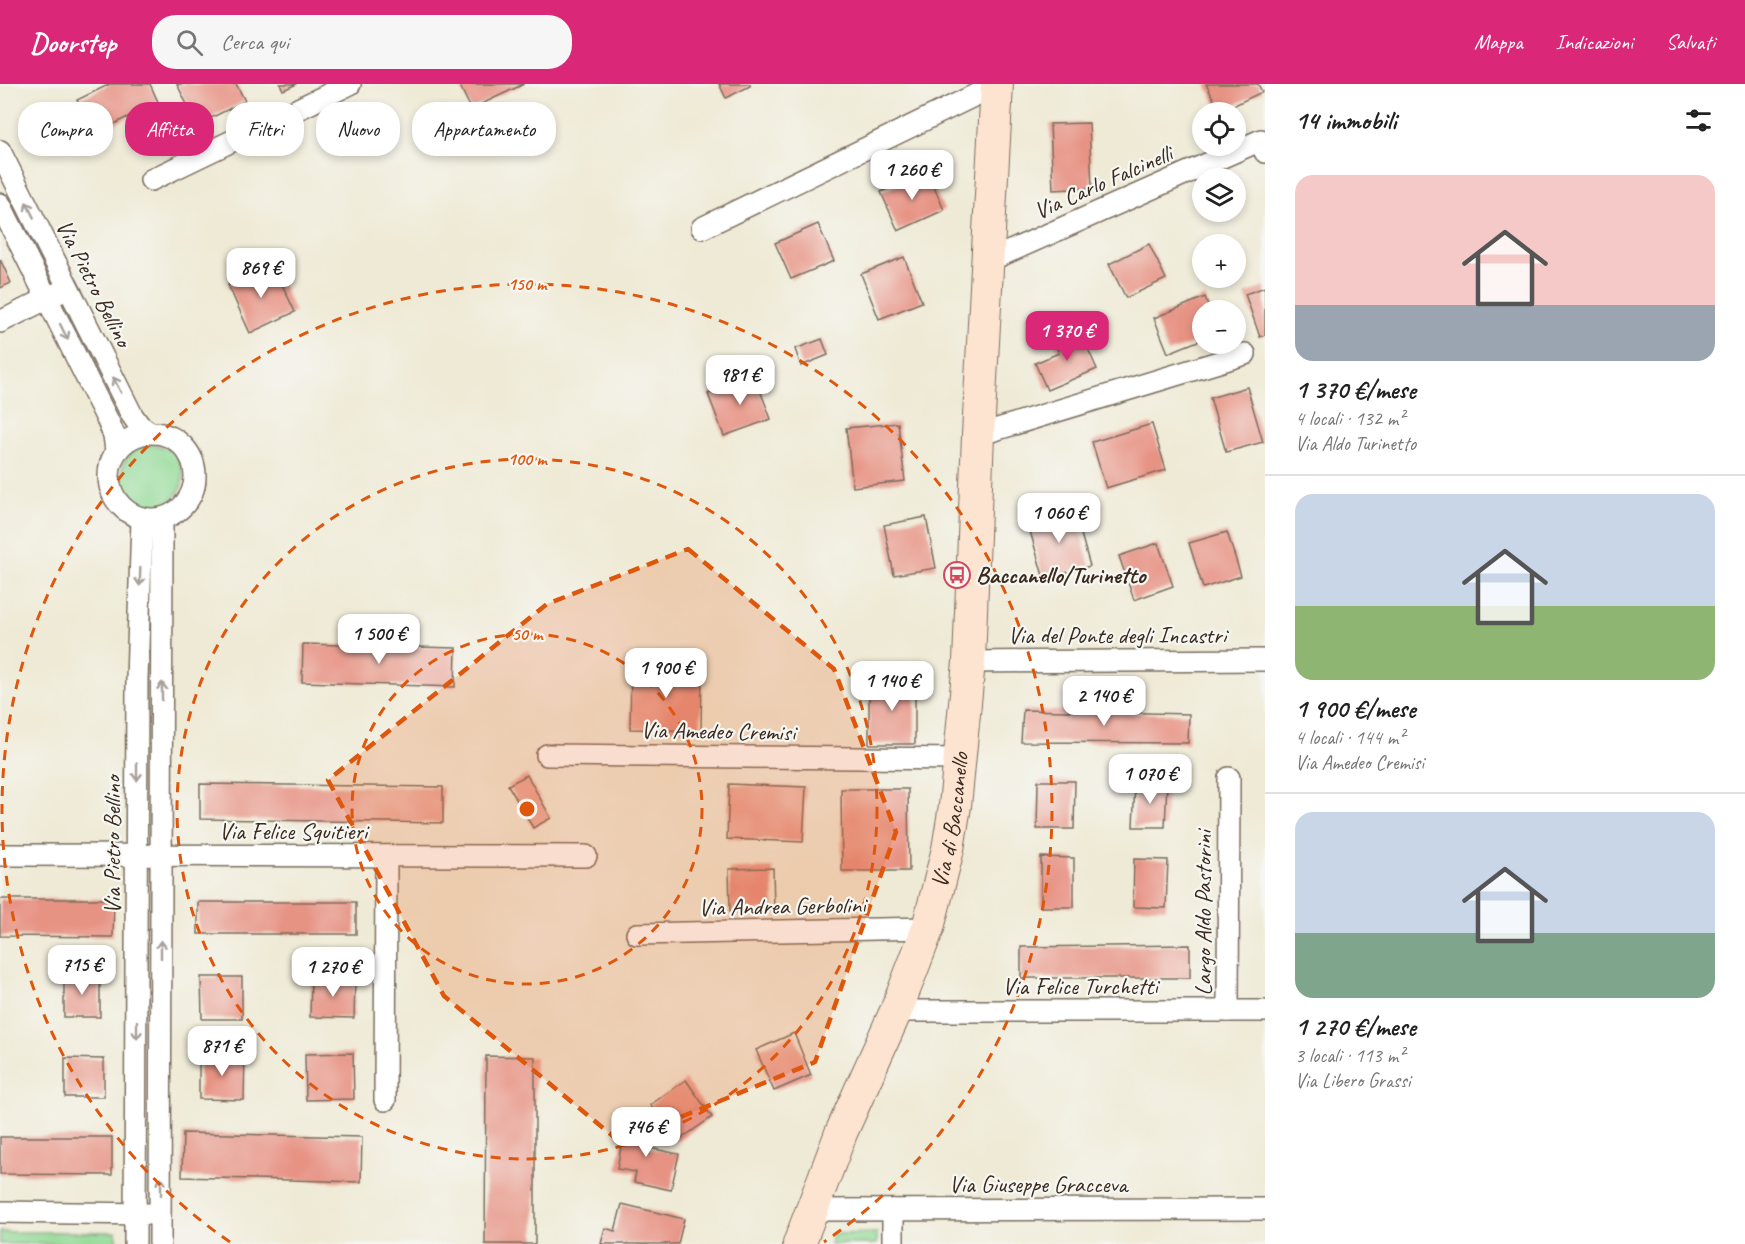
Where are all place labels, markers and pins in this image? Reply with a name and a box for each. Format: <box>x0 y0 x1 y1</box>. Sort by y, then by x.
pin: 1 260 € <box>857 150 967 201</box>
pin: 869 € <box>219 248 303 299</box>
pin: 1 370 € <box>1012 311 1122 362</box>
pin: 981 € <box>698 355 782 406</box>
pin: 1 060 € <box>1004 493 1114 544</box>
bus stop icon: Baccanello/Turinetto <box>942 560 972 590</box>
place label: Baccanello/Turinetto <box>976 560 1148 590</box>
pin: 1 500 € <box>324 614 434 665</box>
pin: 1 900 € <box>611 648 721 699</box>
pin: 1 140 € <box>837 661 947 712</box>
pin: 2 140 € <box>1049 676 1159 727</box>
pin: 1 070 € <box>1095 754 1205 805</box>
centre of rings <box>517 799 537 819</box>
pin: 715 € <box>40 945 124 996</box>
pin: 1 270 € <box>278 947 388 998</box>
pin: 871 € <box>180 1026 264 1077</box>
pin: 746 € <box>604 1107 688 1158</box>

